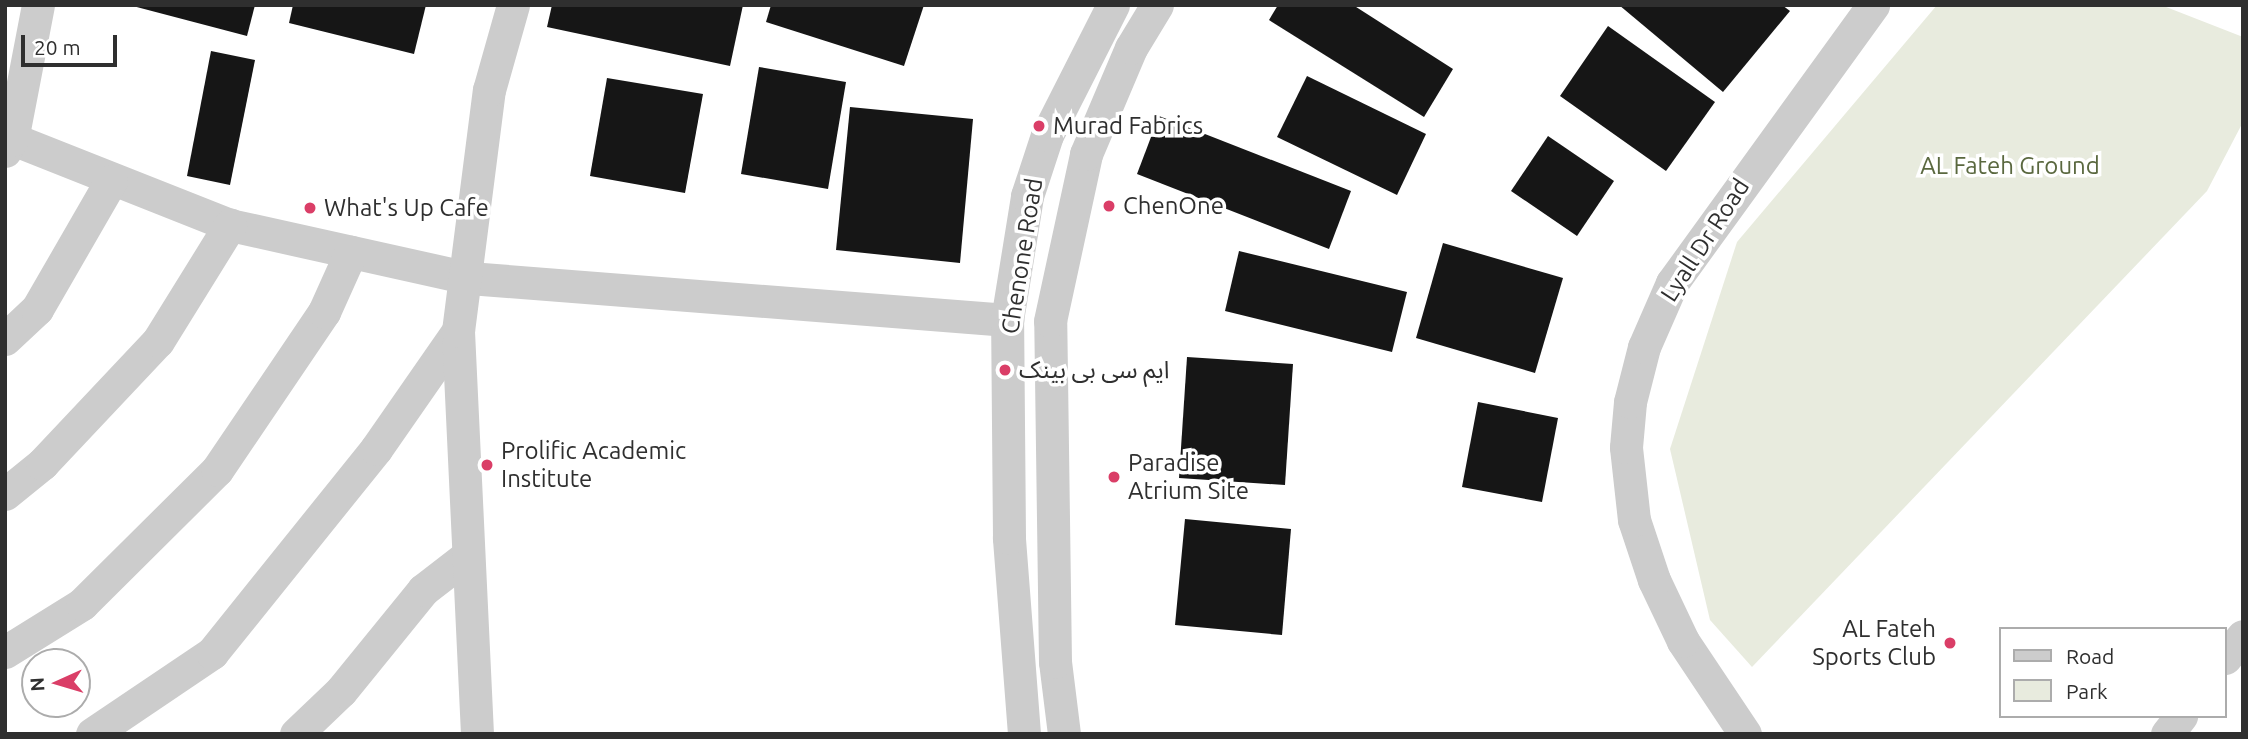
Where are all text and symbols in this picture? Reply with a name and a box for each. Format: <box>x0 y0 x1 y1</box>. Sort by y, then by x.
scale bar <box>24 21 121 65</box>
text: 20 m <box>34 35 81 59</box>
place label: Murad Fabrics <box>1053 112 1203 140</box>
marker: Murad Fabrics <box>1031 118 1047 134</box>
park label: AL Fateh Ground <box>1920 152 2100 180</box>
street label: Lyall Dr Road <box>1655 173 1755 307</box>
street label: Chenone Road <box>995 176 1049 336</box>
place label: ChenOne <box>1123 192 1224 220</box>
place label: What's Up Cafe <box>324 194 489 222</box>
marker: ChenOne <box>1101 198 1117 214</box>
marker: What's Up Cafe <box>302 200 318 216</box>
place label: ایم سی بی بینک <box>1019 356 1170 384</box>
marker: ایم سی بی بینک <box>997 362 1013 378</box>
place label: Prolific Academic Institute <box>501 437 686 493</box>
place label: Paradise Atrium Site <box>1128 449 1249 505</box>
marker: Prolific Academic Institute <box>479 457 495 473</box>
marker: Paradise Atrium Site <box>1106 469 1122 485</box>
place label: AL Fateh Sports Club <box>1812 615 1936 671</box>
legend <box>2000 627 2227 718</box>
marker: AL Fateh Sports Club <box>1942 635 1958 651</box>
text: Road <box>2066 644 2114 668</box>
north arrow <box>21 648 91 718</box>
text: N <box>26 676 49 692</box>
text: Park <box>2066 679 2108 703</box>

